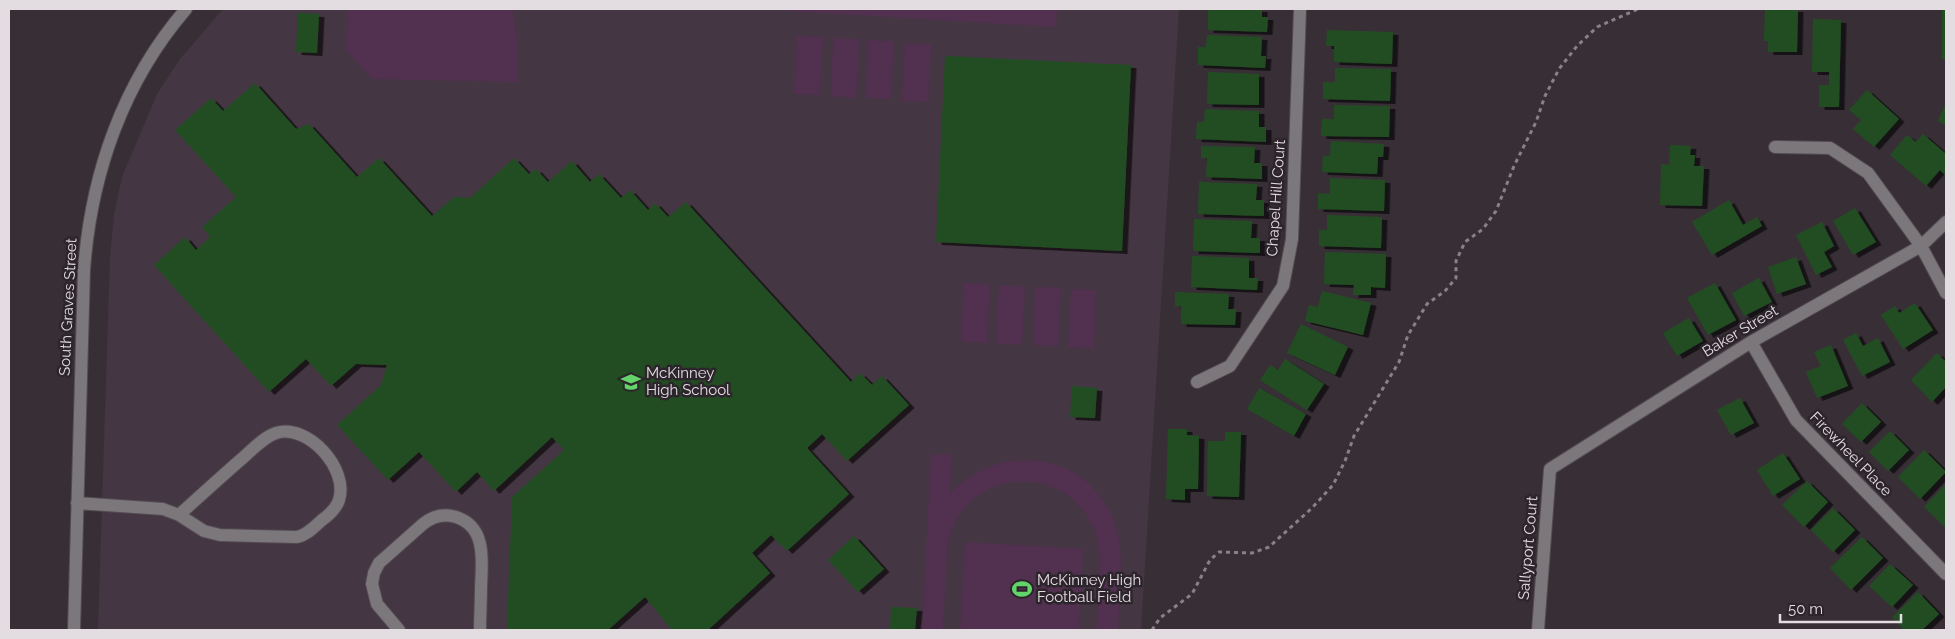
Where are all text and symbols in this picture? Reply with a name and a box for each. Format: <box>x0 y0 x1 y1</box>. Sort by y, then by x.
street label: Chapel Hill Court <box>1263 139 1289 257</box>
street label: South Graves Street <box>55 238 81 376</box>
street label: Baker Street <box>1699 301 1781 361</box>
place label: McKinney High School <box>646 364 731 399</box>
school or university icon: McKinney High School <box>620 371 642 393</box>
street label: Firewheel Place <box>1806 408 1896 500</box>
street label: Sallyport Court <box>1515 495 1541 601</box>
place label: McKinney High Football Field <box>1037 571 1141 606</box>
sports icon: McKinney High Football Field <box>1011 578 1033 600</box>
scale bar <box>1780 592 1901 624</box>
text: 50 m <box>1788 600 1823 618</box>

